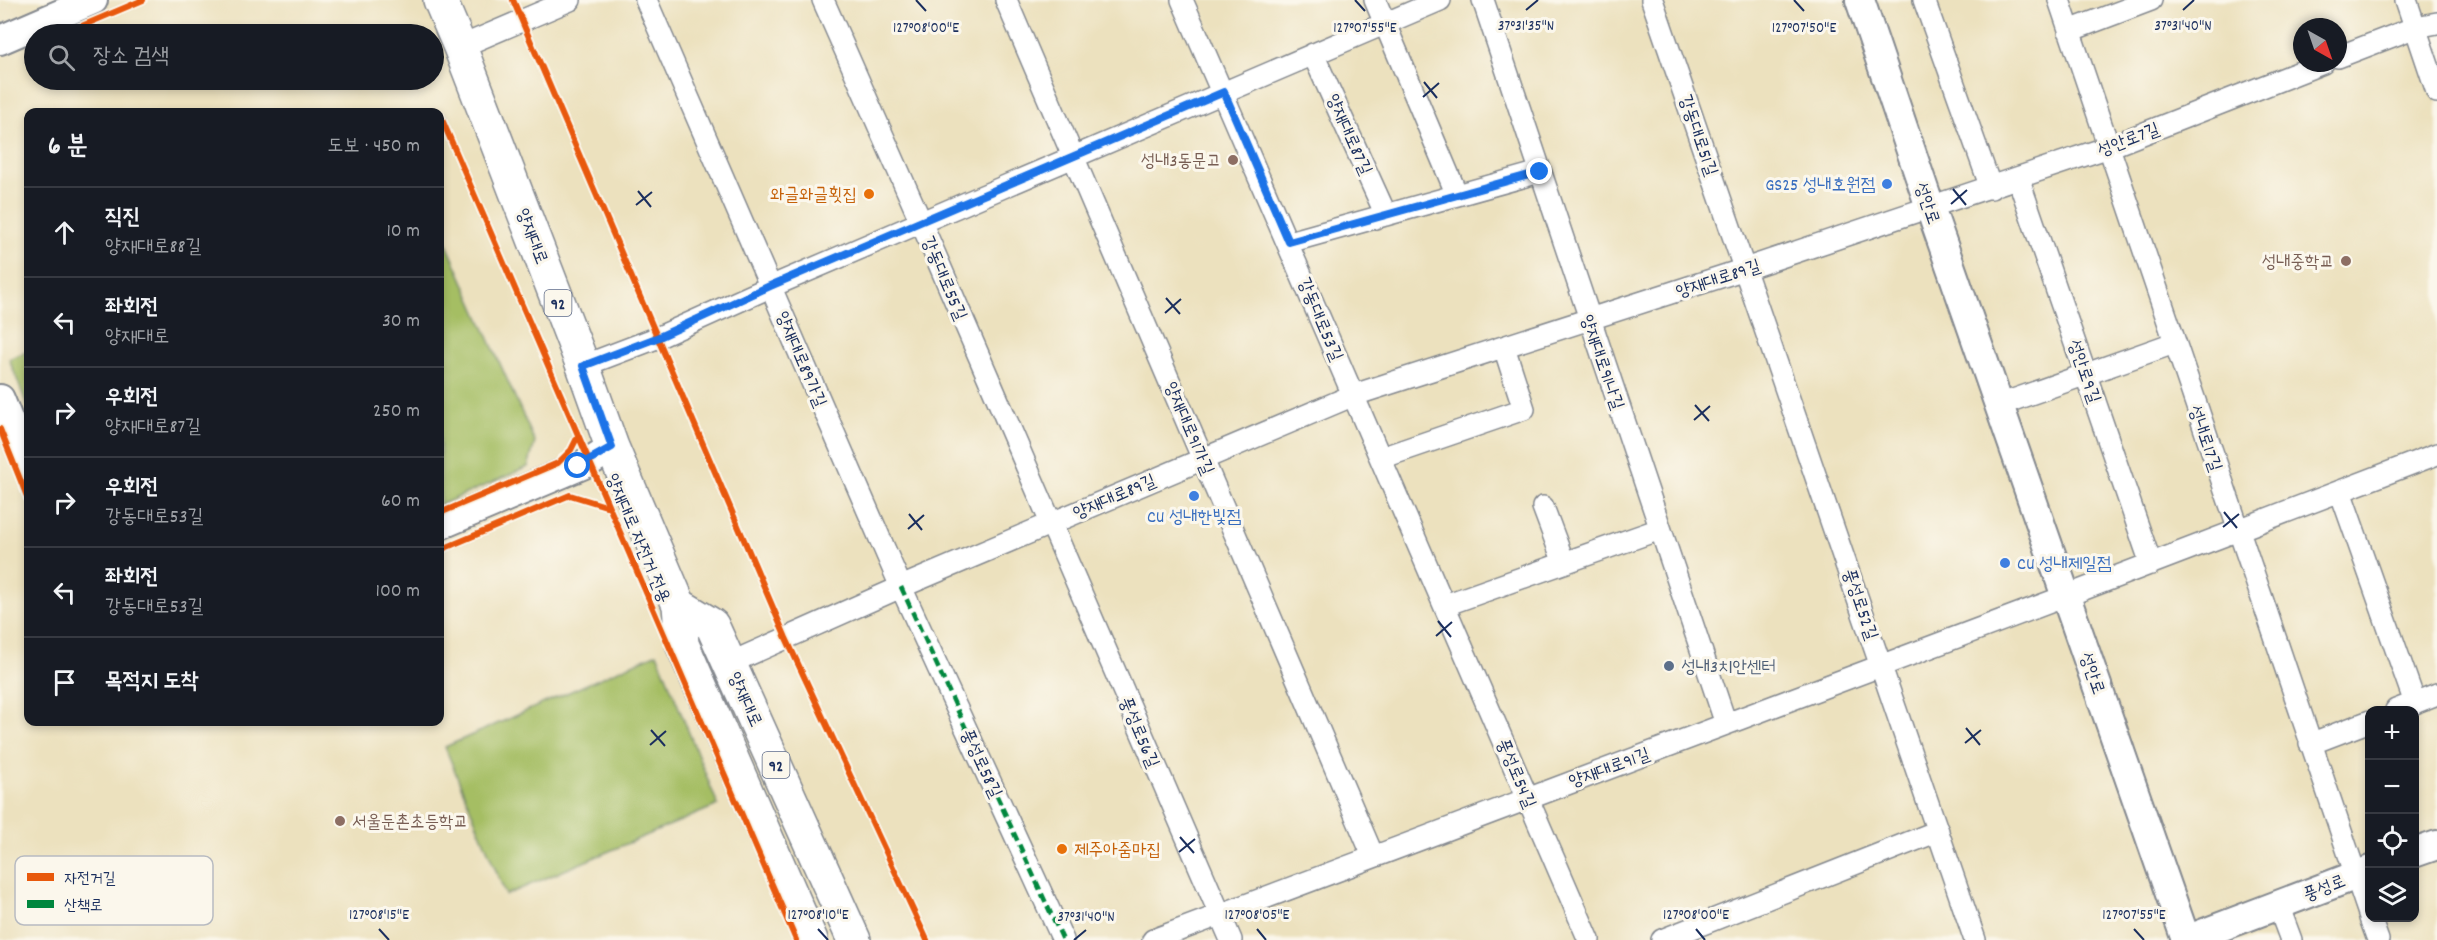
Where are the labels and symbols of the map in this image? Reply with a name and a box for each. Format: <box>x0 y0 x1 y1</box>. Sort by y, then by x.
text: 37°31'35"N <box>1498 16 1554 38</box>
text: 37°31'40"N <box>2154 16 2212 38</box>
text: 127°08'00"E <box>893 18 959 40</box>
text: 127°07'55"E <box>1333 18 1397 40</box>
text: 127°07'50"E <box>1772 18 1836 40</box>
north arrow <box>2293 18 2347 72</box>
street label: 양재대로87길 <box>1319 90 1377 180</box>
street label: 강동대로51길 <box>1671 92 1722 180</box>
street label: 성안로7길 <box>2094 118 2164 165</box>
place label: 성내3동문고 <box>1141 150 1221 175</box>
marker: 성내3동문고 <box>1226 153 1240 167</box>
route end <box>1526 158 1552 184</box>
place label: GS25 성내호원점 <box>1765 174 1876 199</box>
marker: GS25 성내호원점 <box>1880 177 1894 191</box>
street label: 성안로 <box>1907 179 1945 228</box>
place label: 와글와글횟집 <box>770 184 857 209</box>
marker: 와글와글횟집 <box>862 187 876 201</box>
street label: 양재대로 <box>509 205 553 268</box>
street label: 강동대로55길 <box>914 233 972 325</box>
place label: 성내중학교 <box>2262 251 2334 276</box>
marker: 성내중학교 <box>2339 254 2353 268</box>
street label: 양재대로89길 <box>1673 255 1765 306</box>
street label: 강동대로53길 <box>1290 274 1348 366</box>
road number: 92 <box>544 290 572 316</box>
street label: 양재대로89가길 <box>768 308 831 412</box>
street label: 양재대로91나길 <box>1573 312 1629 414</box>
street label: 성안로9길 <box>2060 336 2105 408</box>
street label: 양재대로91가길 <box>1157 378 1219 480</box>
street label: 성내로17길 <box>2181 402 2227 476</box>
route start <box>564 452 590 478</box>
street label: 양재대로89길 <box>1070 469 1161 527</box>
street label: 양재대로 자전거 전용 <box>598 470 675 608</box>
marker: CU 성내한빛점 <box>1187 489 1201 503</box>
place label: CU 성내한빛점 <box>1147 506 1242 531</box>
place label: CU 성내제일점 <box>2017 553 2112 578</box>
marker: CU 성내제일점 <box>1998 556 2012 570</box>
street label: 풍성로52길 <box>1835 566 1883 644</box>
street label: 성안로 <box>2072 649 2110 698</box>
place label: 성내3치안센터 <box>1681 656 1776 681</box>
marker: 성내3치안센터 <box>1662 659 1676 673</box>
street label: 양재대로 <box>721 668 767 732</box>
street label: 풍성로56길 <box>1112 694 1164 773</box>
street label: 풍성로58길 <box>953 725 1007 803</box>
street label: 풍성로54길 <box>1489 735 1541 813</box>
street label: 양재대로91길 <box>1566 743 1654 796</box>
road number: 92 <box>762 752 790 778</box>
place label: 서울둔촌초등학교 <box>352 811 468 836</box>
marker: 서울둔촌초등학교 <box>333 814 347 828</box>
place label: 제주아줌마집 <box>1074 839 1161 864</box>
marker: 제주아줌마집 <box>1055 842 1069 856</box>
legend <box>15 856 213 925</box>
text: 자전거길 <box>64 868 116 891</box>
street label: 풍성로 <box>2300 870 2350 909</box>
text: 산책로 <box>64 895 103 918</box>
text: 127°08'15"E <box>349 905 409 927</box>
text: 127°08'10"E <box>787 905 849 927</box>
text: 127°08'05"E <box>1225 905 1290 927</box>
text: 127°08'00"E <box>1663 905 1729 927</box>
text: 127°07'55"E <box>2102 905 2166 927</box>
text: 37°31'40"N <box>1057 907 1115 929</box>

